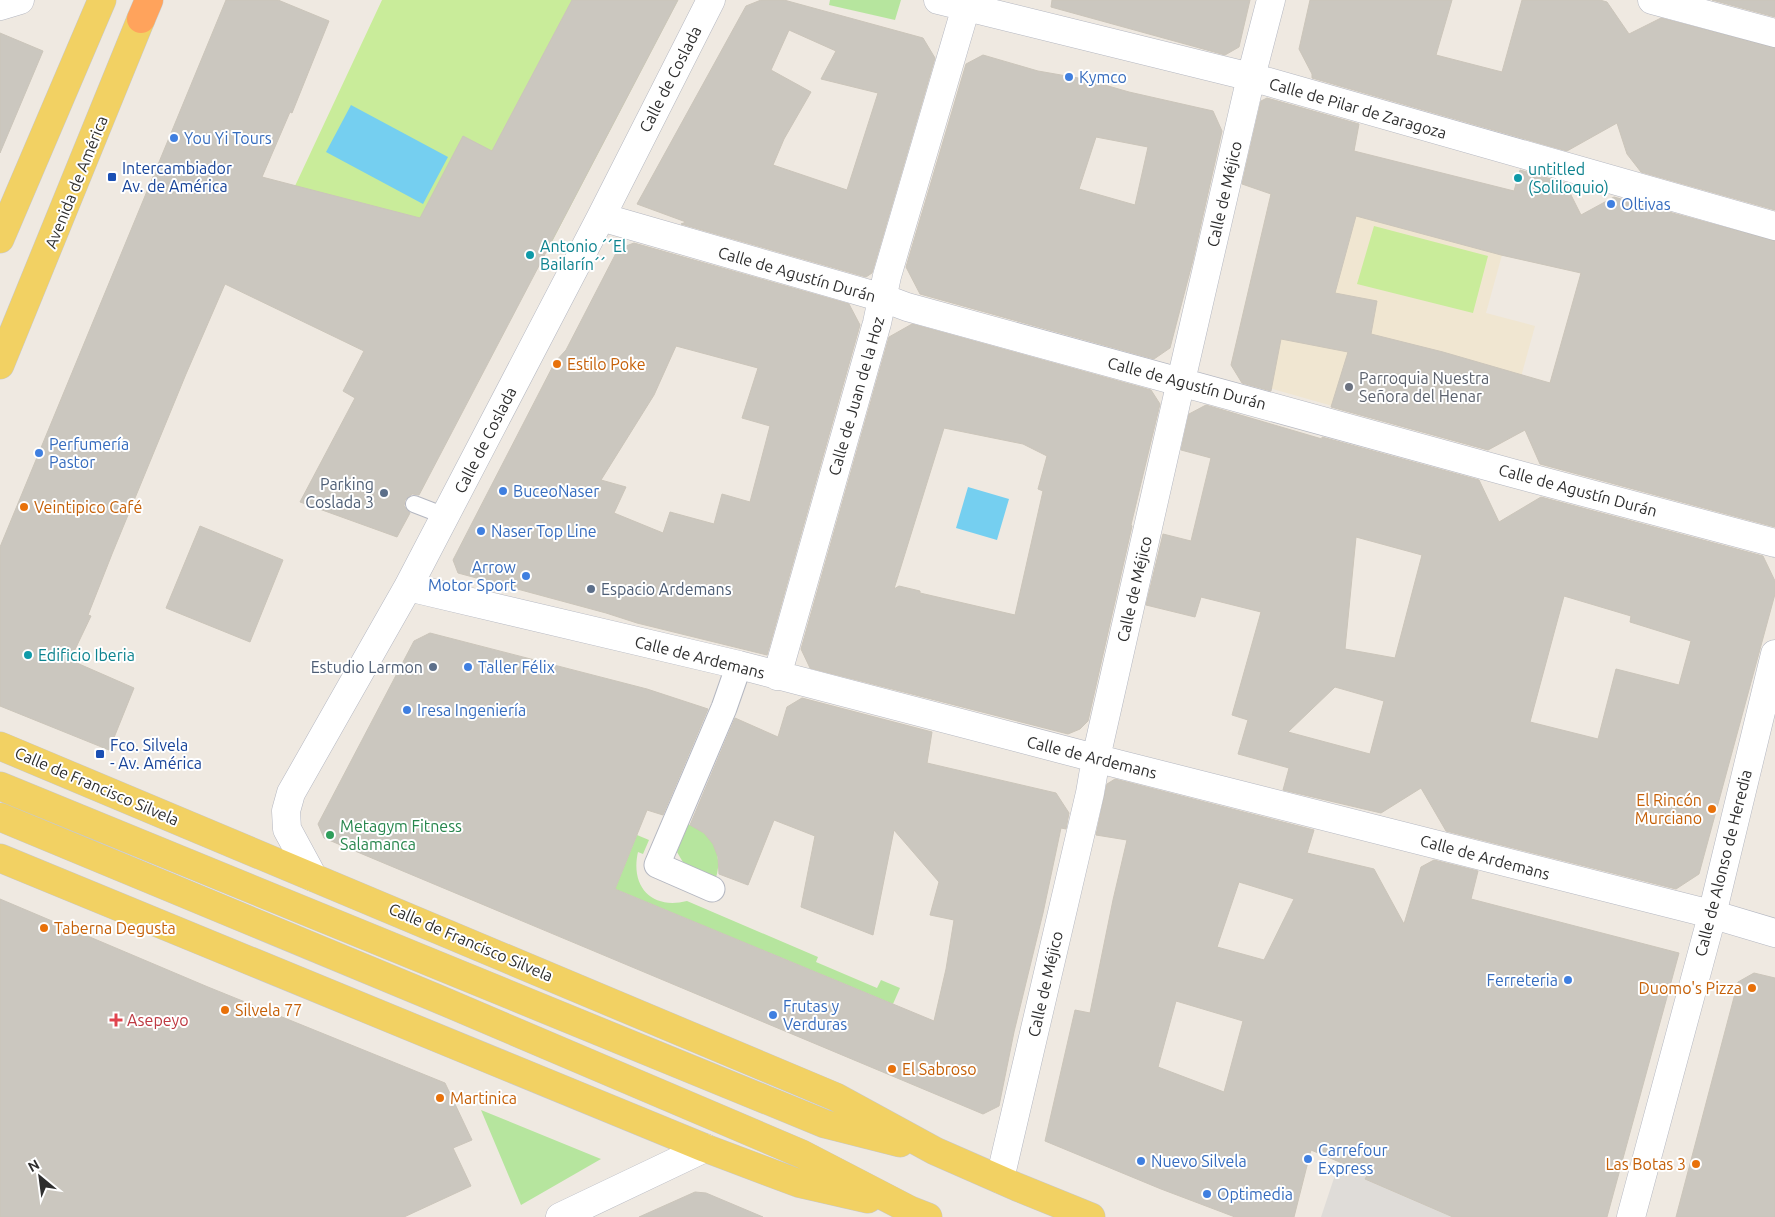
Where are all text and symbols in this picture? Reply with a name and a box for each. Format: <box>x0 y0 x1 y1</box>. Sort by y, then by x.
street label: Calle de Coslada <box>635 23 705 135</box>
place label: Kymco <box>1079 68 1127 86</box>
marker: Kymco <box>1063 71 1075 83</box>
street label: Calle de Pilar de Zaragoza <box>1267 74 1449 142</box>
street label: Avenida de América <box>41 113 111 251</box>
place label: You Yi Tours <box>184 129 272 147</box>
marker: You Yi Tours <box>168 132 180 144</box>
street label: Calle de Méjico <box>1203 139 1245 249</box>
place label: Intercambiador Av. de América <box>122 159 232 195</box>
place label: untitled (Soliloquio) <box>1528 160 1609 197</box>
marker: Intercambiador Av. de América <box>106 171 118 183</box>
marker: untitled (Soliloquio) <box>1512 172 1524 184</box>
place label: Oltivas <box>1621 195 1671 213</box>
marker: Oltivas <box>1605 198 1617 210</box>
place label: Antonio ´´El Bailarín´´ <box>540 237 626 273</box>
street label: Calle de Agustín Durán <box>716 243 878 305</box>
marker: Antonio ´´El Bailarín´´ <box>524 249 536 261</box>
street label: Calle de Juan de la Hoz <box>825 314 887 478</box>
street label: Calle de Agustín Durán <box>1106 353 1268 413</box>
place label: Estilo Poke <box>567 355 646 373</box>
marker: Estilo Poke <box>551 358 563 370</box>
place label: Parroquia Nuestra Señora del Henar <box>1359 369 1489 405</box>
marker: Parroquia Nuestra Señora del Henar <box>1343 381 1355 393</box>
street label: Calle de Coslada <box>450 384 520 496</box>
place label: Perfumería Pastor <box>49 435 129 471</box>
marker: Perfumería Pastor <box>33 447 45 459</box>
street label: Calle de Agustín Durán <box>1497 460 1659 520</box>
place label: Parking Coslada 3 <box>305 475 374 511</box>
place label: BuceoNaser <box>513 482 599 500</box>
marker: BuceoNaser <box>497 485 509 497</box>
marker: Parking Coslada 3 <box>378 487 390 499</box>
place label: Veintipico Café <box>34 498 142 516</box>
marker: Veintipico Café <box>18 501 30 513</box>
place label: Naser Top Line <box>491 522 597 540</box>
marker: Naser Top Line <box>475 525 487 537</box>
street label: Calle de Méjico <box>1113 534 1155 644</box>
place label: Arrow Motor Sport <box>428 558 517 594</box>
marker: Arrow Motor Sport <box>520 570 532 582</box>
place label: Espacio Ardemans <box>601 580 732 598</box>
marker: Espacio Ardemans <box>585 583 597 595</box>
street label: Calle de Ardemans <box>633 632 767 682</box>
place label: Edificio Iberia <box>38 646 135 664</box>
marker: Edificio Iberia <box>22 649 34 661</box>
place label: Estudio Larmon <box>311 658 423 676</box>
place label: Taller Félix <box>478 658 555 676</box>
marker: Estudio Larmon <box>427 661 439 673</box>
marker: Taller Félix <box>462 661 474 673</box>
place label: Iresa Ingeniería <box>417 701 526 719</box>
marker: Iresa Ingeniería <box>401 704 413 716</box>
street label: Calle de Ardemans <box>1025 732 1159 782</box>
place label: Fco. Silvela - Av. América <box>110 736 202 772</box>
street label: Calle de Francisco Silvela <box>12 743 182 829</box>
marker: Fco. Silvela - Av. América <box>94 748 106 760</box>
street label: Calle de Alonso de Heredia <box>1691 768 1755 958</box>
place label: El Rincón Murciano <box>1635 791 1702 827</box>
marker: El Rincón Murciano <box>1706 803 1718 815</box>
place label: Metagym Fitness Salamanca <box>340 817 462 853</box>
marker: Metagym Fitness Salamanca <box>324 829 336 841</box>
street label: Calle de Ardemans <box>1418 831 1552 883</box>
street label: Calle de Francisco Silvela <box>386 899 556 985</box>
place label: Taberna Degusta <box>54 919 176 937</box>
marker: Taberna Degusta <box>38 922 50 934</box>
street label: Calle de Méjico <box>1024 929 1066 1039</box>
place label: Ferreteria <box>1487 971 1558 989</box>
marker: Ferreteria <box>1562 974 1574 986</box>
place label: Duomo's Pizza <box>1639 979 1742 997</box>
marker: Duomo's Pizza <box>1746 982 1758 994</box>
place label: Frutas y Verduras <box>783 997 847 1033</box>
place label: Silvela 77 <box>235 1001 302 1019</box>
marker: Silvela 77 <box>219 1004 231 1016</box>
marker: Frutas y Verduras <box>767 1009 779 1021</box>
place label: Asepeyo <box>127 1011 189 1029</box>
marker: Asepeyo <box>109 1013 123 1027</box>
place label: El Sabroso <box>902 1060 977 1078</box>
marker: El Sabroso <box>886 1063 898 1075</box>
place label: Martinica <box>450 1089 517 1107</box>
marker: Martinica <box>434 1092 446 1104</box>
place label: Carrefour Express <box>1318 1141 1388 1177</box>
north arrow <box>15 1152 65 1202</box>
place label: Nuevo Silvela <box>1151 1152 1247 1170</box>
marker: Carrefour Express <box>1302 1153 1314 1165</box>
marker: Nuevo Silvela <box>1135 1155 1147 1167</box>
place label: Las Botas 3 <box>1605 1155 1686 1173</box>
text: N <box>25 1156 42 1175</box>
marker: Las Botas 3 <box>1690 1158 1702 1170</box>
place label: Optimedia <box>1217 1185 1293 1203</box>
marker: Optimedia <box>1201 1188 1213 1200</box>

